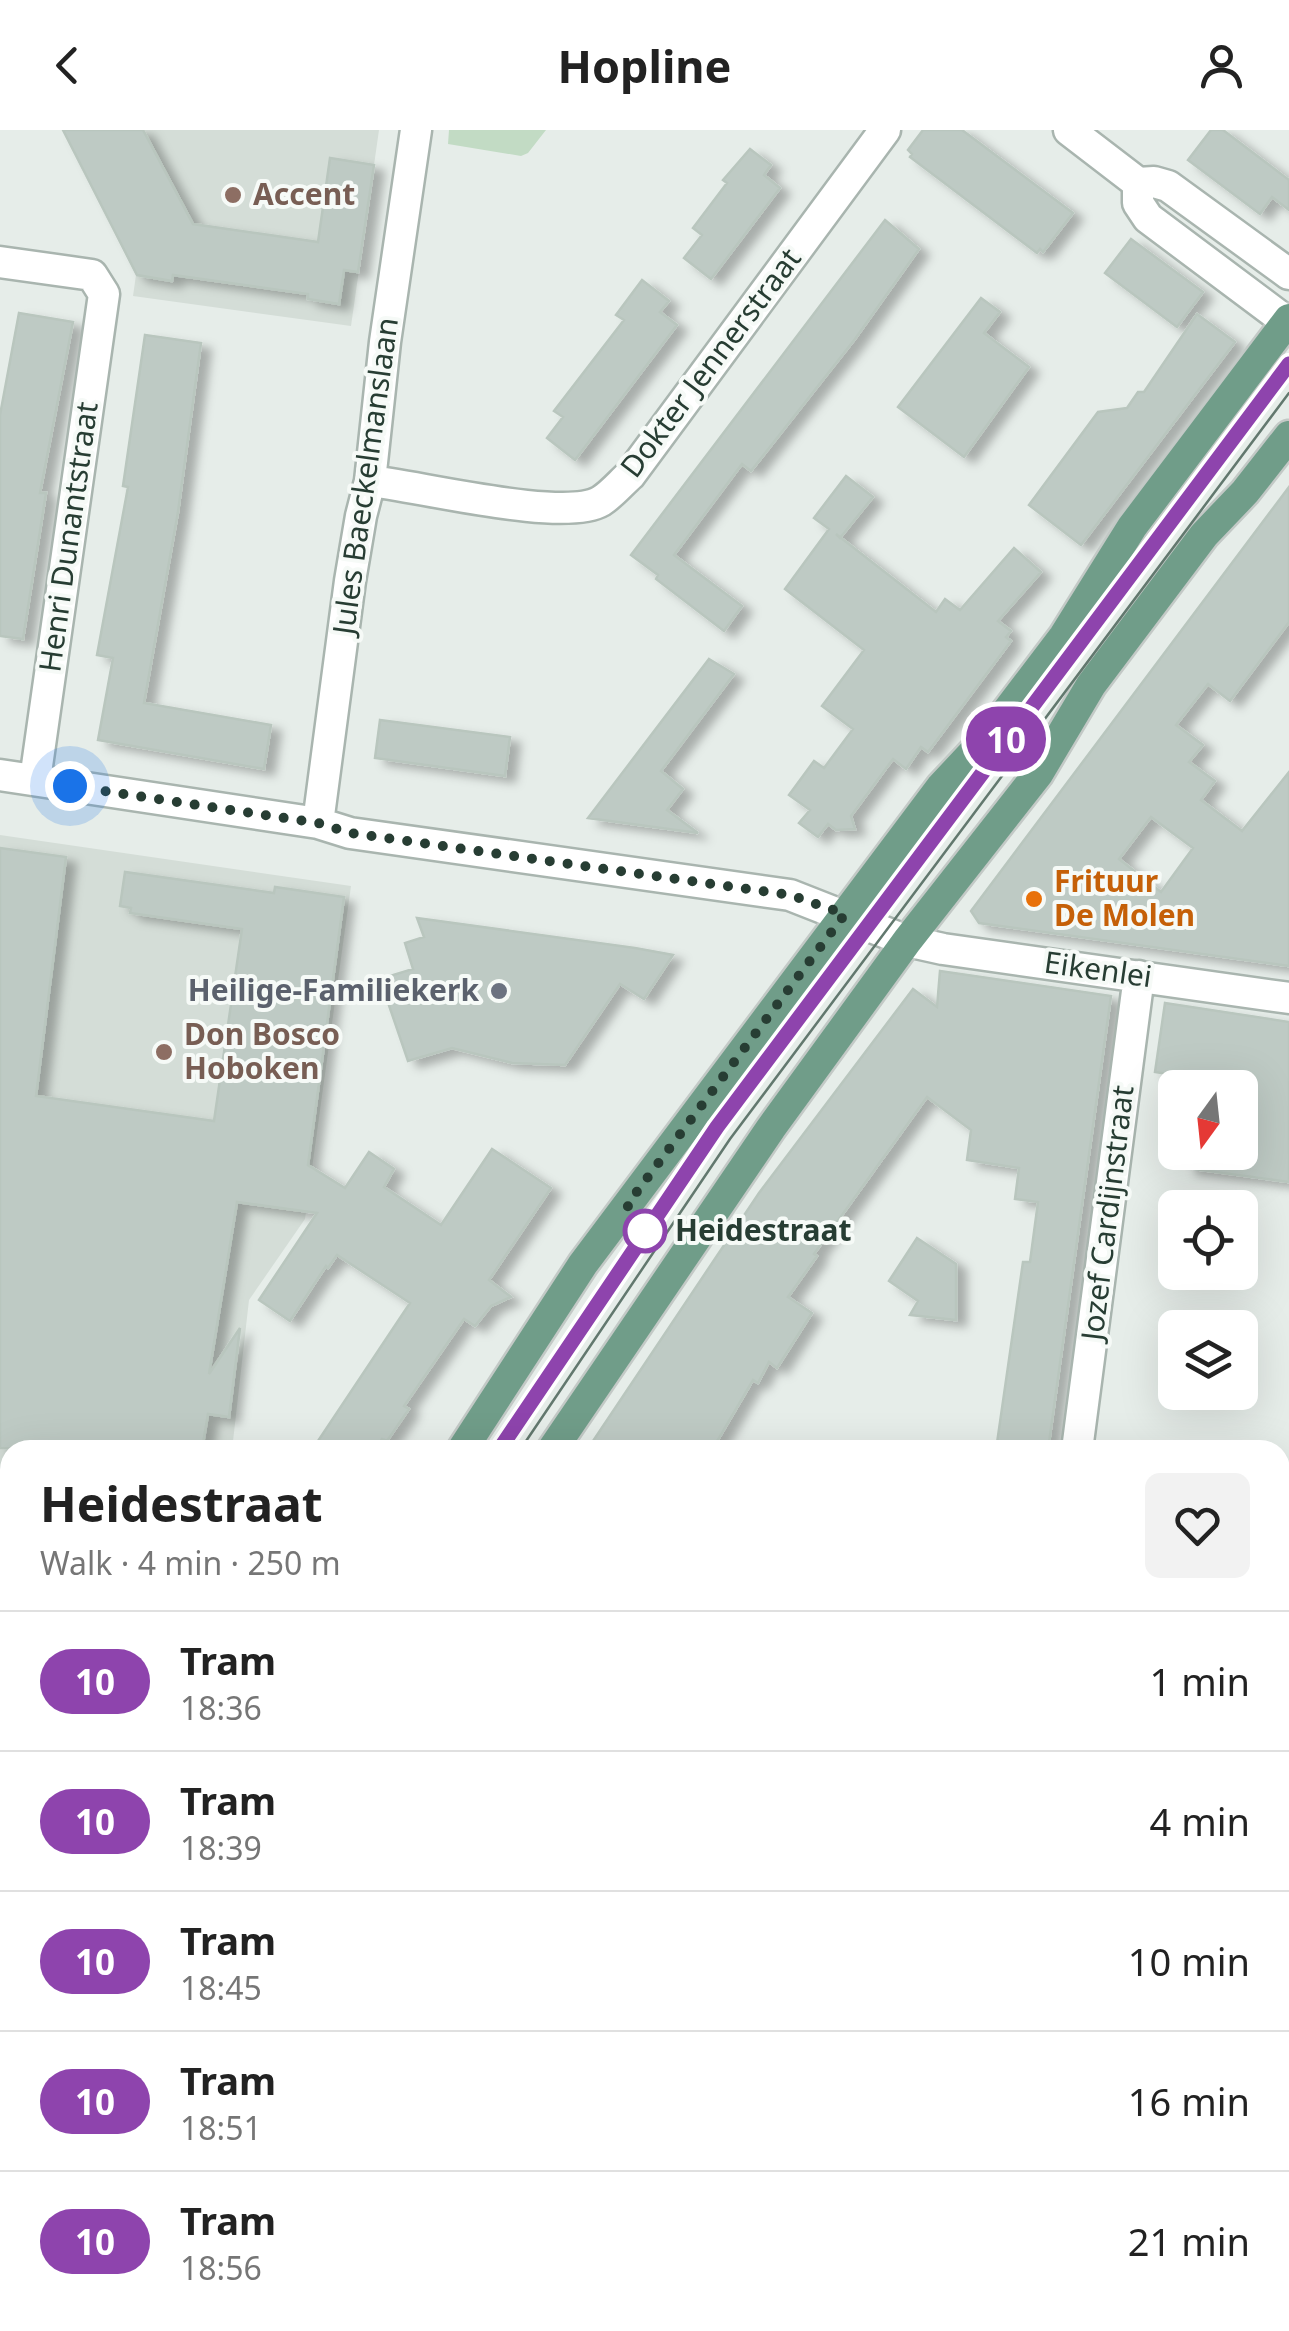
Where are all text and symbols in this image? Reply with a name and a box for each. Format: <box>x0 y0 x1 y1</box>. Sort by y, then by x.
text: Hopline <box>558 35 731 96</box>
icon: back <box>40 38 95 93</box>
icon: person <box>1194 38 1249 93</box>
place label: Accent <box>253 173 355 214</box>
marker: Accent <box>222 184 244 206</box>
street label: Dokter Jennerstraat <box>610 239 810 485</box>
street label: Jules Baeckelmanslaan <box>322 315 407 640</box>
street label: Henri Dunantstraat <box>28 399 107 674</box>
line badge: 10 <box>961 706 1051 772</box>
text: 10 <box>986 716 1026 763</box>
your location <box>45 761 95 811</box>
place label: Frituur De Molen <box>1054 860 1195 935</box>
marker: Frituur De Molen <box>1023 888 1045 910</box>
street label: Eikenlei <box>1042 941 1155 996</box>
place label: Heilige-Familiekerk <box>188 969 479 1010</box>
marker: Heilige-Familiekerk <box>488 980 510 1002</box>
place label: Don Bosco Hoboken <box>184 1013 340 1088</box>
marker: Don Bosco Hoboken <box>153 1041 175 1063</box>
north arrow <box>1158 1070 1258 1170</box>
map controls <box>1158 1070 1258 1410</box>
street label: Jozef Cardijnstraat <box>1070 1083 1143 1346</box>
button: locate <box>1158 1190 1258 1290</box>
place label: Heidestraat <box>675 1209 852 1250</box>
marker: Heidestraat <box>624 1210 666 1252</box>
button: layers <box>1158 1310 1258 1410</box>
text: Heidestraat <box>40 1471 322 1536</box>
button: heart <box>1145 1473 1250 1578</box>
text: Walk · 4 min · 250 m <box>40 1541 341 1584</box>
text: Tram <box>180 1634 276 1686</box>
text: 1 min <box>1150 1655 1250 1707</box>
text: 10 <box>75 1658 115 1705</box>
text: 18:36 <box>180 1686 262 1729</box>
text: Tram <box>180 1774 276 1826</box>
text: 4 min <box>1150 1795 1250 1847</box>
text: 10 <box>75 1798 115 1845</box>
text: 18:39 <box>180 1826 262 1869</box>
text: Tram <box>180 1914 276 1966</box>
text: 10 min <box>1128 1935 1250 1987</box>
text: 10 <box>75 1938 115 1985</box>
text: 18:45 <box>180 1966 262 2009</box>
text: Tram <box>180 2054 276 2106</box>
text: 16 min <box>1128 2075 1250 2127</box>
text: 10 <box>75 2078 115 2125</box>
text: 18:51 <box>180 2106 262 2149</box>
text: Tram <box>180 2194 276 2246</box>
text: 21 min <box>1128 2215 1250 2267</box>
text: 10 <box>75 2218 115 2265</box>
text: 18:56 <box>180 2246 262 2289</box>

